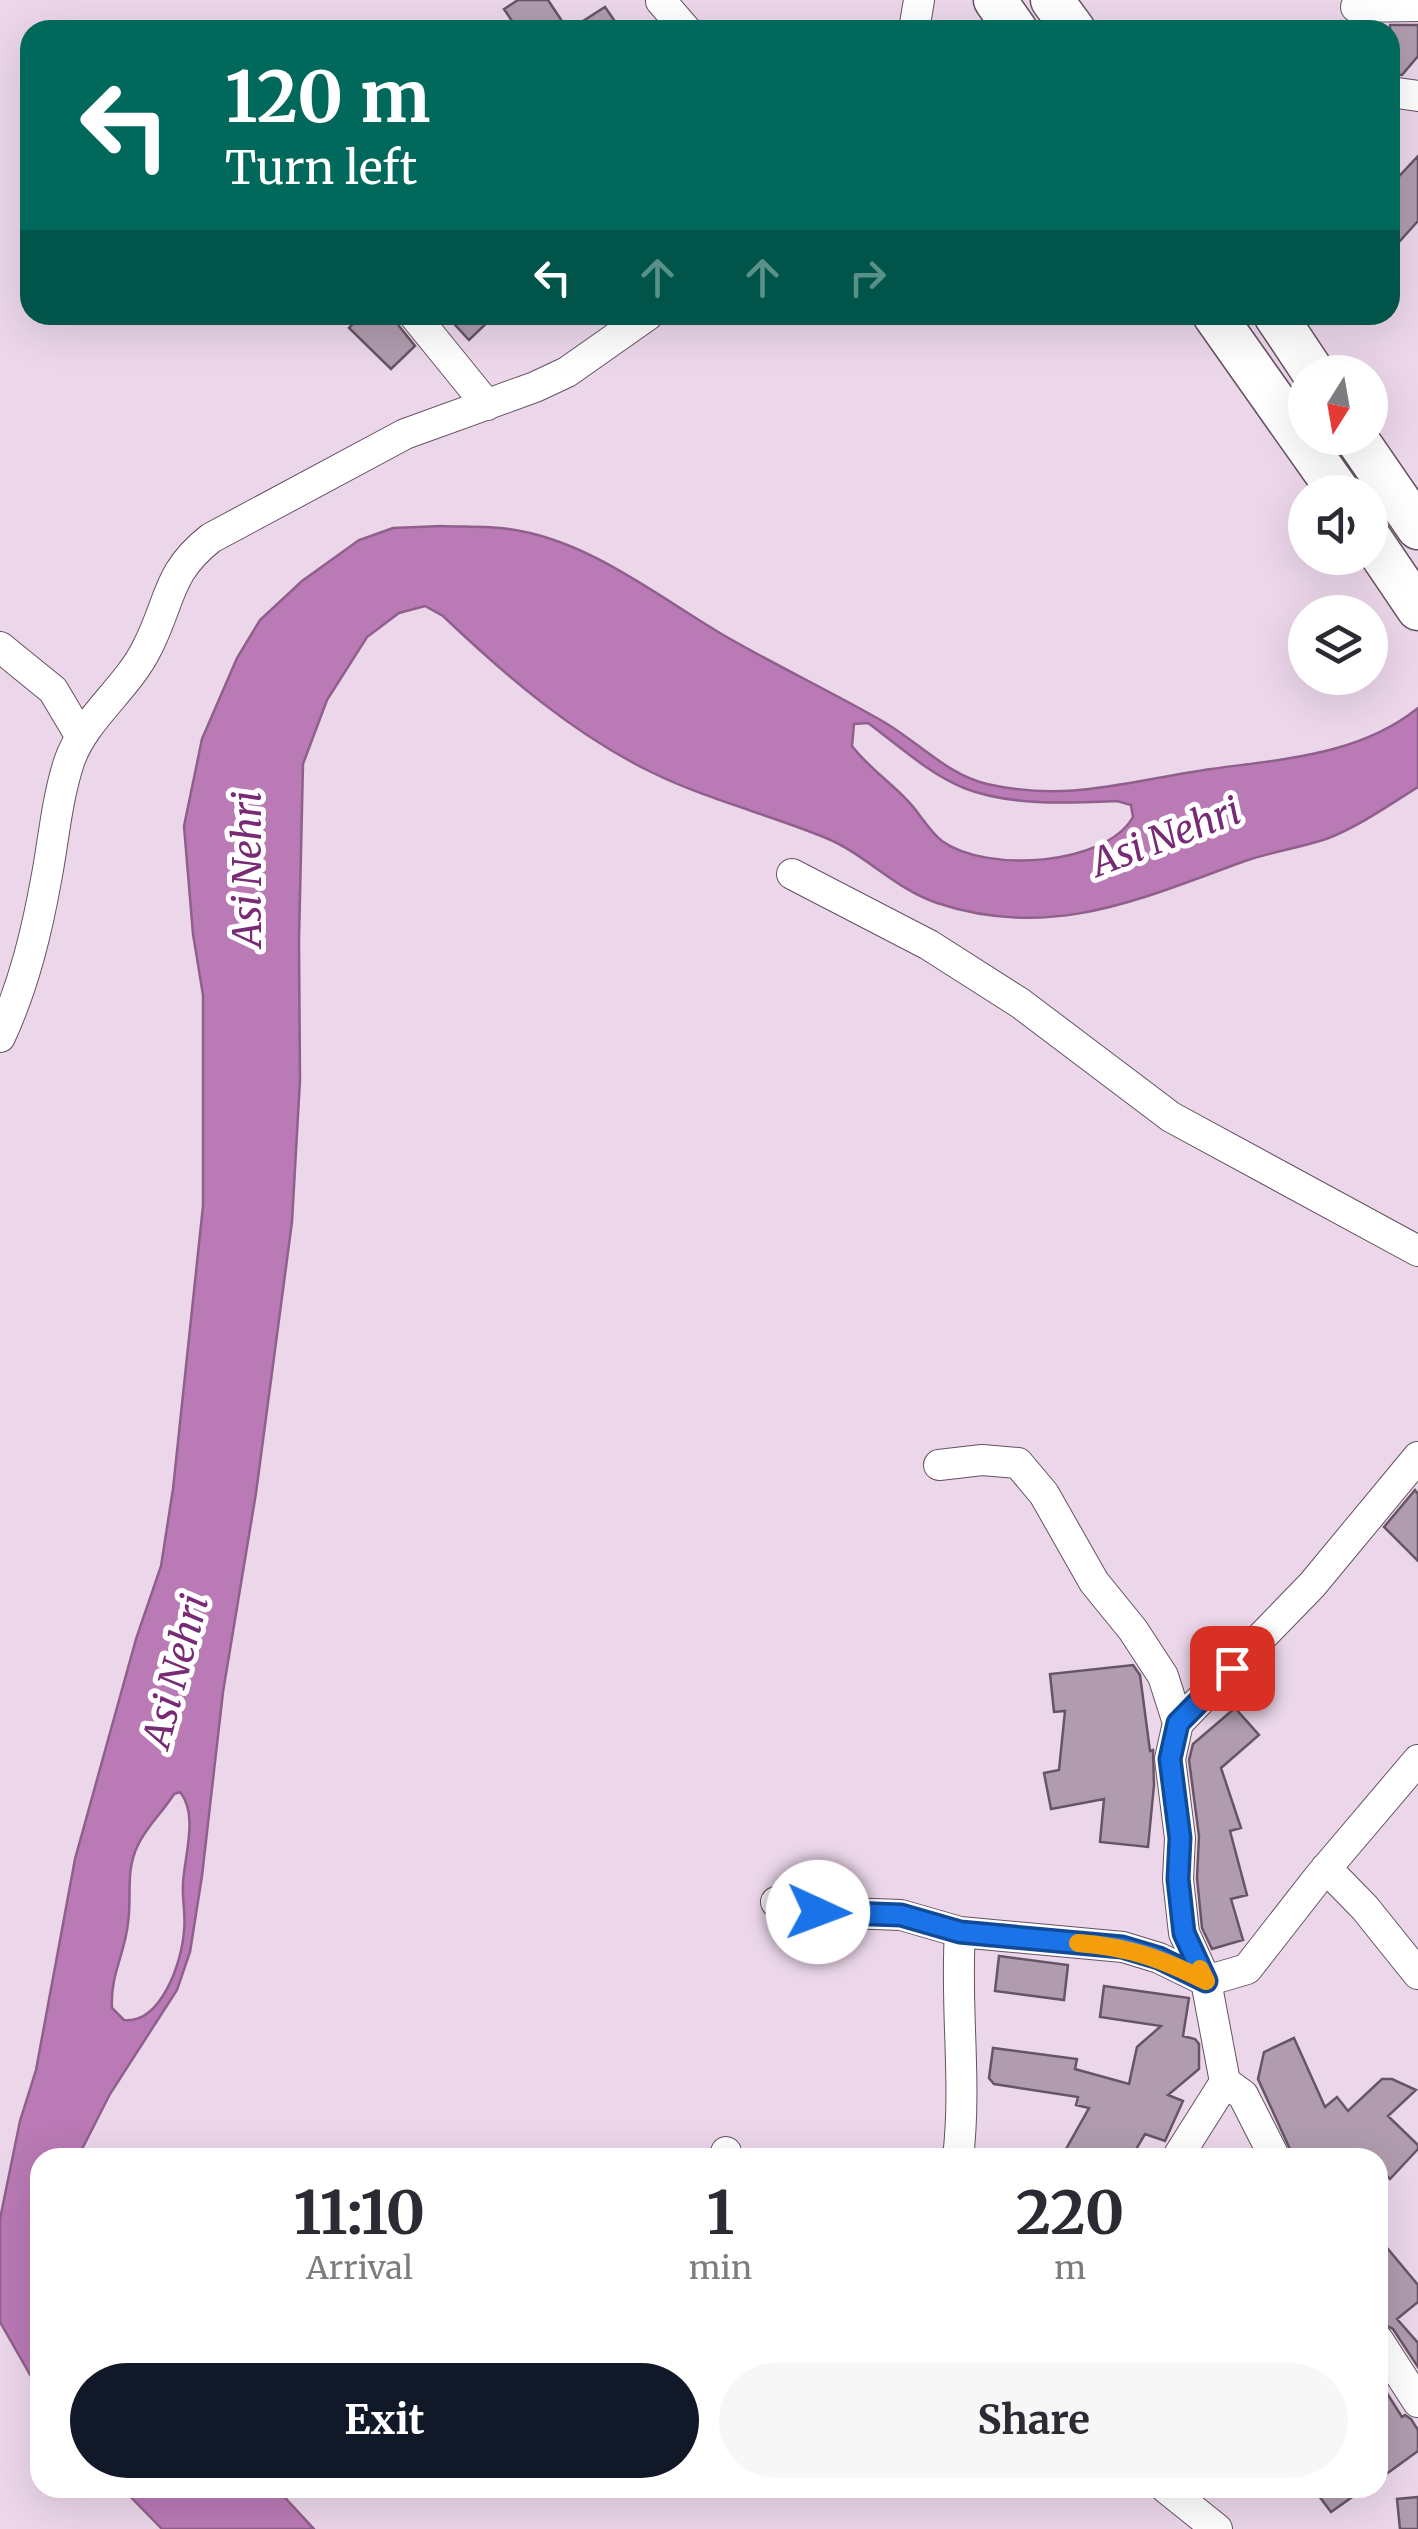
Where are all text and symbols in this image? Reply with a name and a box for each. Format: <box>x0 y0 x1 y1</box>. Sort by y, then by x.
text: 120 m <box>225 53 430 141</box>
icon: left <box>60 60 190 190</box>
text: Turn left <box>225 140 417 196</box>
icon: left <box>525 250 580 305</box>
icon: ahead <box>630 250 685 305</box>
icon: ahead <box>735 250 790 305</box>
icon: right <box>840 250 895 305</box>
north arrow <box>1288 355 1388 455</box>
map controls <box>1288 355 1388 695</box>
button: sound <box>1288 475 1388 575</box>
button: layers <box>1288 595 1388 695</box>
water label: Asi Nehri <box>1082 787 1247 888</box>
water label: Asi Nehri <box>224 791 271 950</box>
water label: Asi Nehri <box>132 1589 218 1755</box>
pin <box>1190 1626 1275 1711</box>
icon: arrive <box>1205 1641 1260 1696</box>
position arrow <box>766 1860 870 1964</box>
text: 11:10 <box>294 2175 425 2250</box>
text: 1 <box>707 2175 734 2250</box>
text: 220 <box>1016 2175 1124 2250</box>
text: Arrival <box>306 2248 413 2288</box>
text: min <box>689 2248 752 2288</box>
text: m <box>1054 2248 1086 2288</box>
button: Exit <box>70 2363 699 2478</box>
button: Share <box>719 2363 1348 2478</box>

